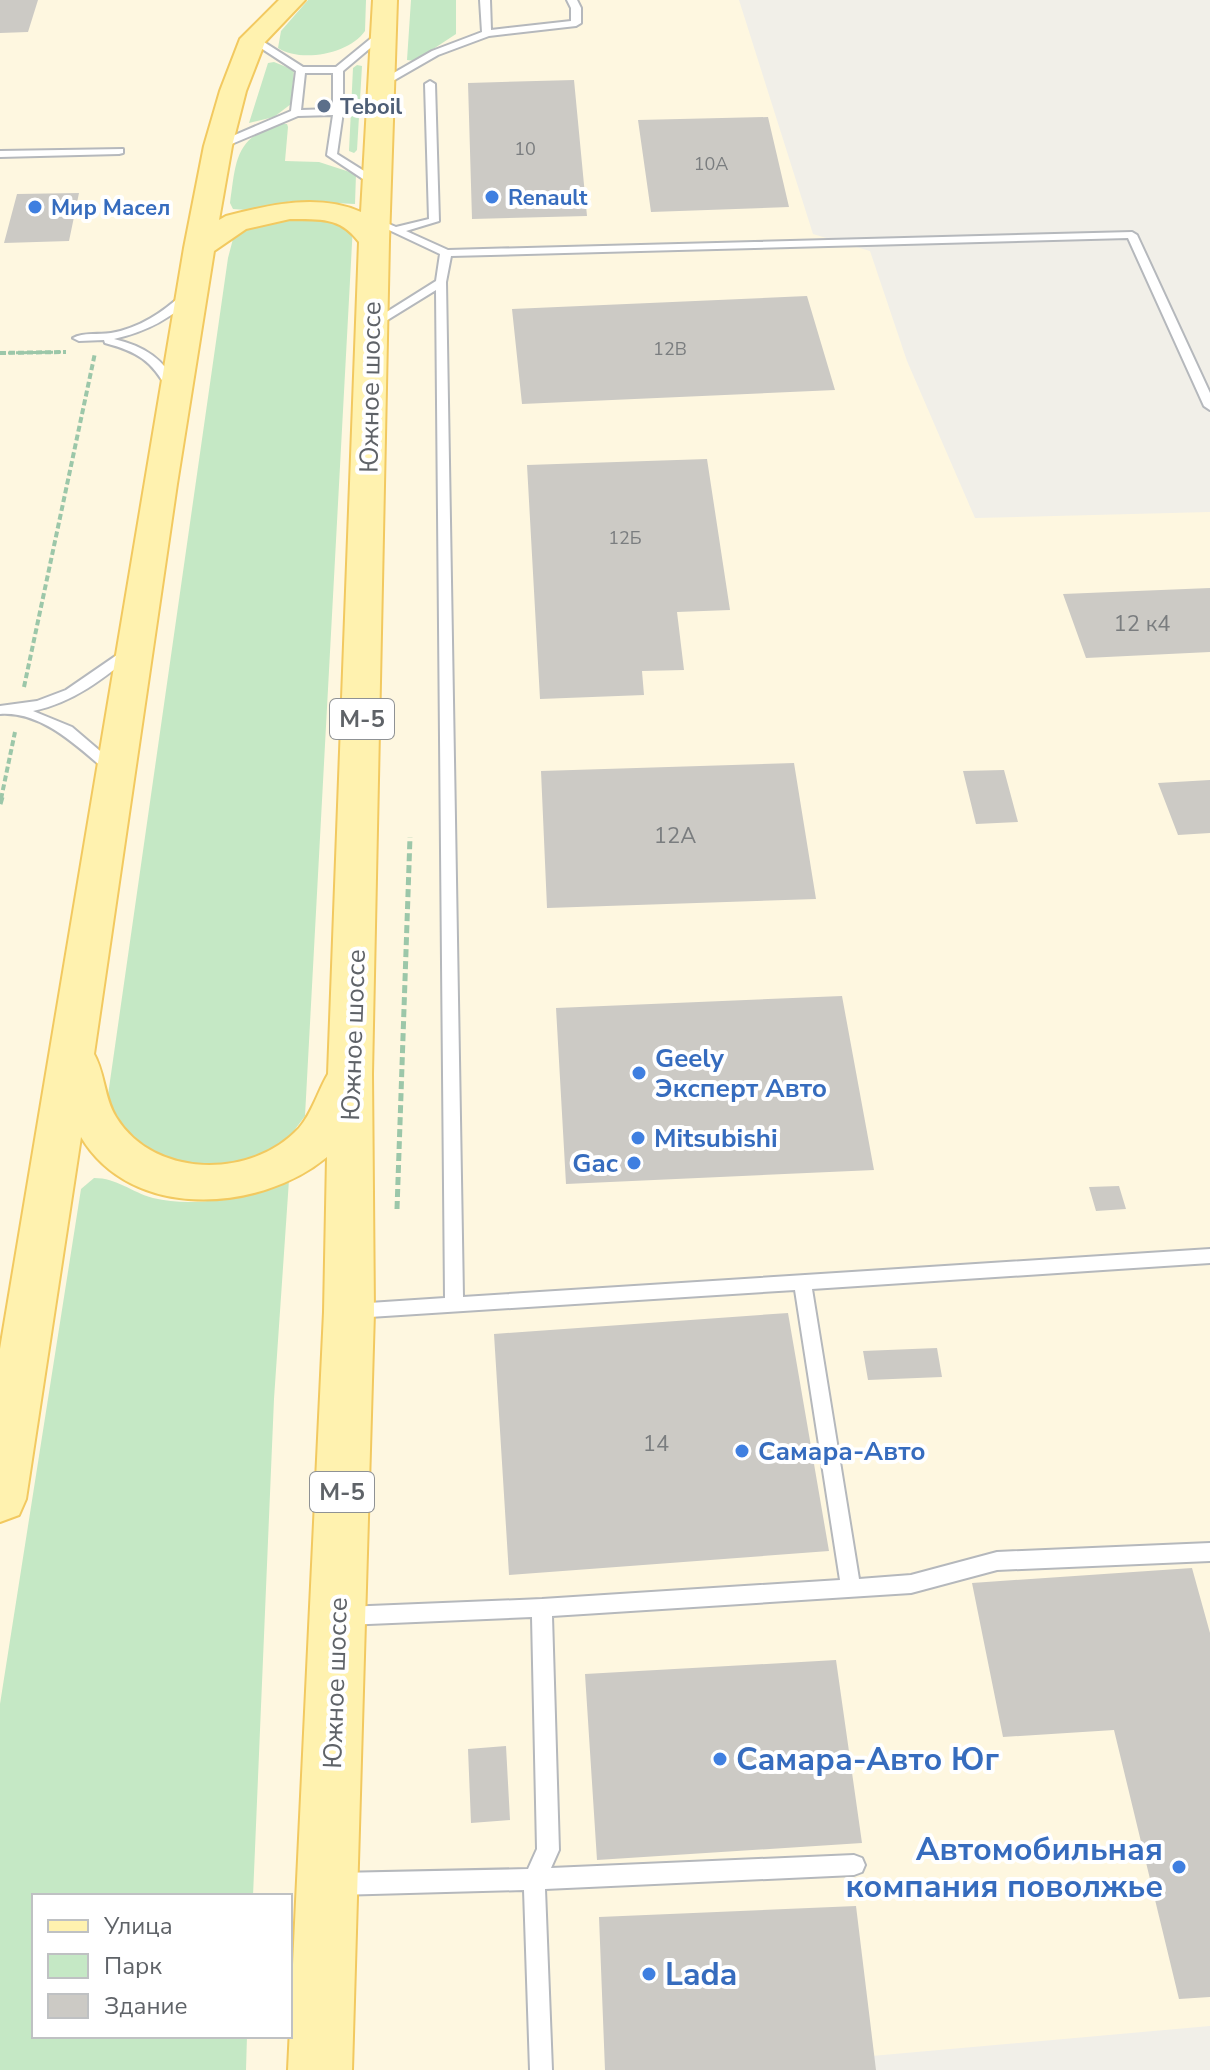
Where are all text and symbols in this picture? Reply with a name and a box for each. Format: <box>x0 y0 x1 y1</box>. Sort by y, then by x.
place label: Teboil <box>340 92 402 122</box>
marker: Teboil <box>315 97 333 115</box>
house number: 10 <box>514 137 536 161</box>
house number: 10А <box>694 152 728 176</box>
place label: Renault <box>508 183 588 213</box>
marker: Renault <box>483 188 501 206</box>
place label: Мир Масел <box>51 193 170 223</box>
marker: Мир Масел <box>26 198 44 216</box>
street label: Южное шоссе <box>352 301 389 473</box>
house number: 12В <box>653 337 687 361</box>
house number: 12Б <box>608 526 642 550</box>
house number: 12 к4 <box>1114 609 1170 639</box>
road number: М-5 <box>330 699 394 739</box>
house number: 12А <box>654 821 696 851</box>
street label: Южное шоссе <box>333 949 374 1121</box>
place label: Geely Эксперт Авто <box>655 1041 827 1106</box>
marker: Geely Эксперт Авто <box>630 1064 648 1082</box>
place label: Mitsubishi <box>654 1121 778 1156</box>
marker: Mitsubishi <box>629 1129 647 1147</box>
place label: Gac <box>572 1146 618 1181</box>
marker: Gac <box>625 1154 643 1172</box>
house number: 14 <box>643 1429 669 1459</box>
place label: Самара-Авто <box>758 1434 926 1469</box>
marker: Самара-Авто <box>733 1442 751 1460</box>
road number: М-5 <box>310 1472 374 1512</box>
street label: Южное шоссе <box>315 1597 356 1769</box>
place label: Самара-Авто Юг <box>736 1738 1000 1781</box>
marker: Самара-Авто Юг <box>711 1750 729 1768</box>
place label: Автомобильная компания поволжье <box>846 1828 1163 1908</box>
marker: Автомобильная компания поволжье <box>1170 1858 1188 1876</box>
legend <box>32 1894 292 2038</box>
text: Улица <box>103 1910 173 1942</box>
text: Парк <box>104 1950 162 1982</box>
place label: Lada <box>665 1953 737 1996</box>
marker: Lada <box>640 1965 658 1983</box>
text: Здание <box>104 1990 188 2022</box>

